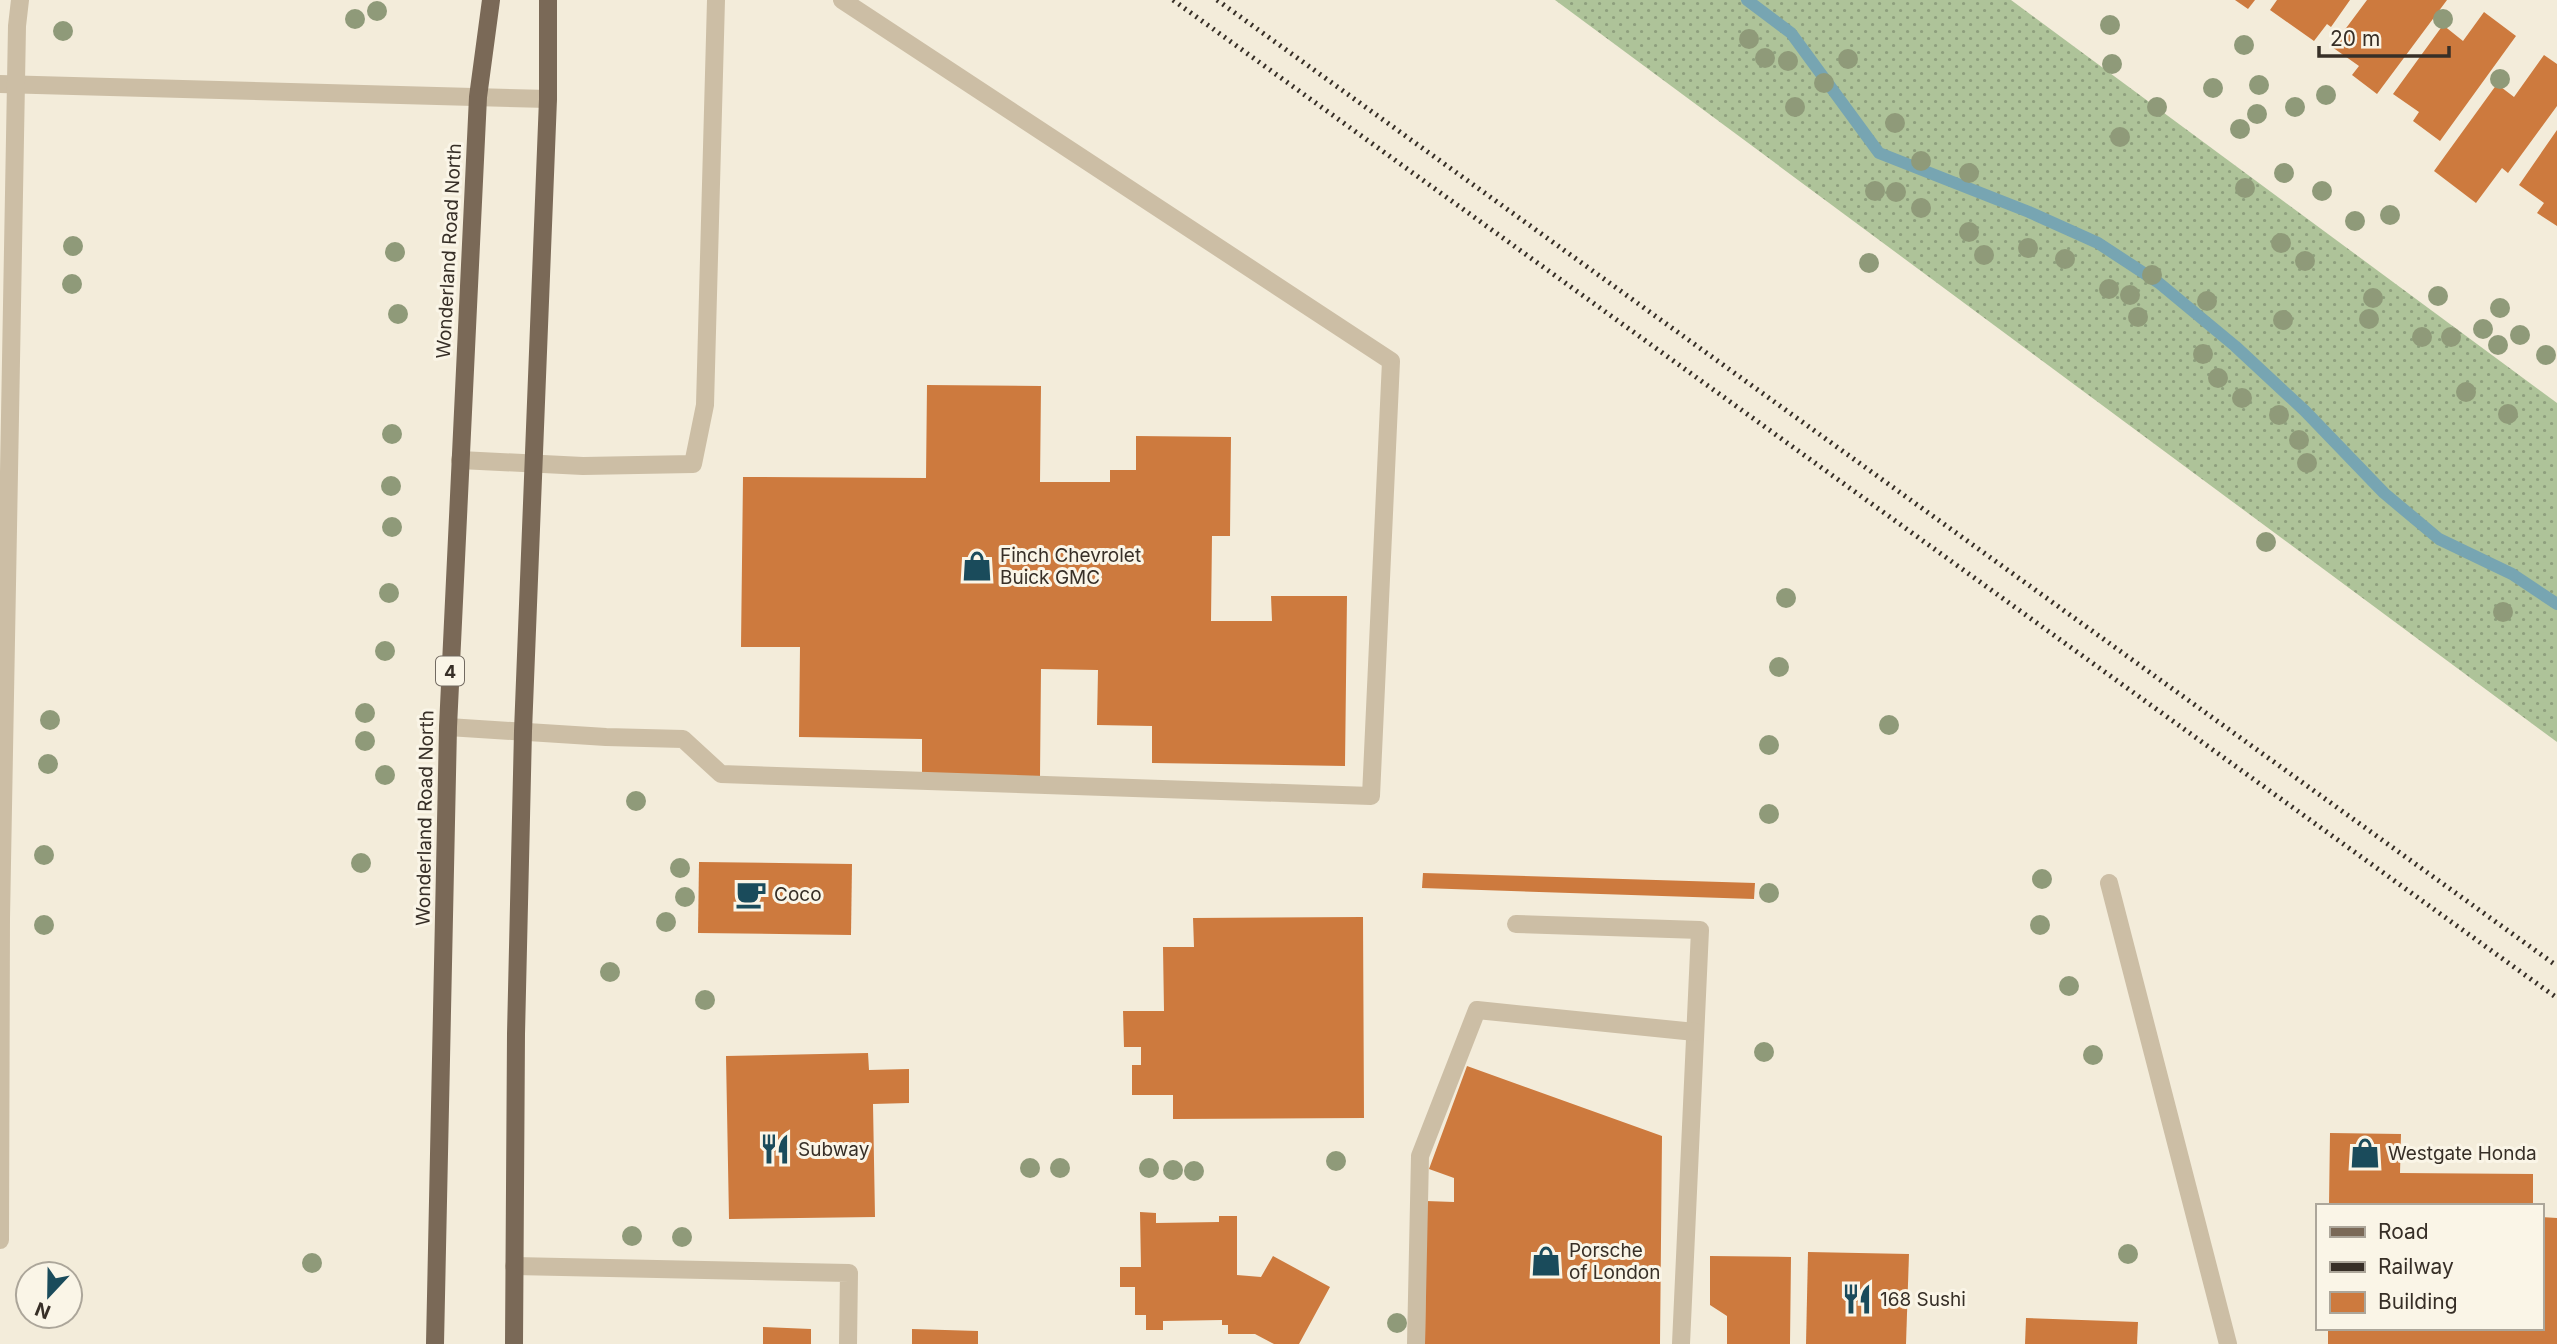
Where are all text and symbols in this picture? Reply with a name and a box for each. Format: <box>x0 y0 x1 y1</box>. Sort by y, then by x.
scale bar <box>2319 14 2448 58</box>
text: 20 m <box>2330 26 2380 51</box>
street label: Wonderland Road North <box>432 143 466 359</box>
place label: Finch Chevrolet Buick GMC <box>1000 544 1141 589</box>
shop icon: Finch Chevrolet Buick GMC <box>960 549 994 583</box>
road number: 4 <box>436 656 464 686</box>
street label: Wonderland Road North <box>412 710 438 926</box>
cafe icon: Coco <box>734 877 768 911</box>
place label: Coco <box>774 883 822 906</box>
restaurant icon: Subway <box>758 1132 792 1166</box>
shop icon: Westgate Honda <box>2348 1136 2382 1170</box>
place label: Subway <box>798 1138 870 1161</box>
place label: Westgate Honda <box>2388 1142 2537 1165</box>
legend <box>2316 1204 2543 1330</box>
text: Road <box>2378 1219 2429 1244</box>
place label: Porsche of London <box>1569 1239 1660 1284</box>
shop icon: Porsche of London <box>1529 1244 1563 1278</box>
text: Railway <box>2378 1254 2454 1279</box>
north arrow <box>14 1260 84 1330</box>
restaurant icon: 168 Sushi <box>1840 1282 1874 1316</box>
place label: 168 Sushi <box>1880 1288 1966 1311</box>
text: Building <box>2378 1289 2458 1314</box>
text: N <box>32 1297 54 1324</box>

